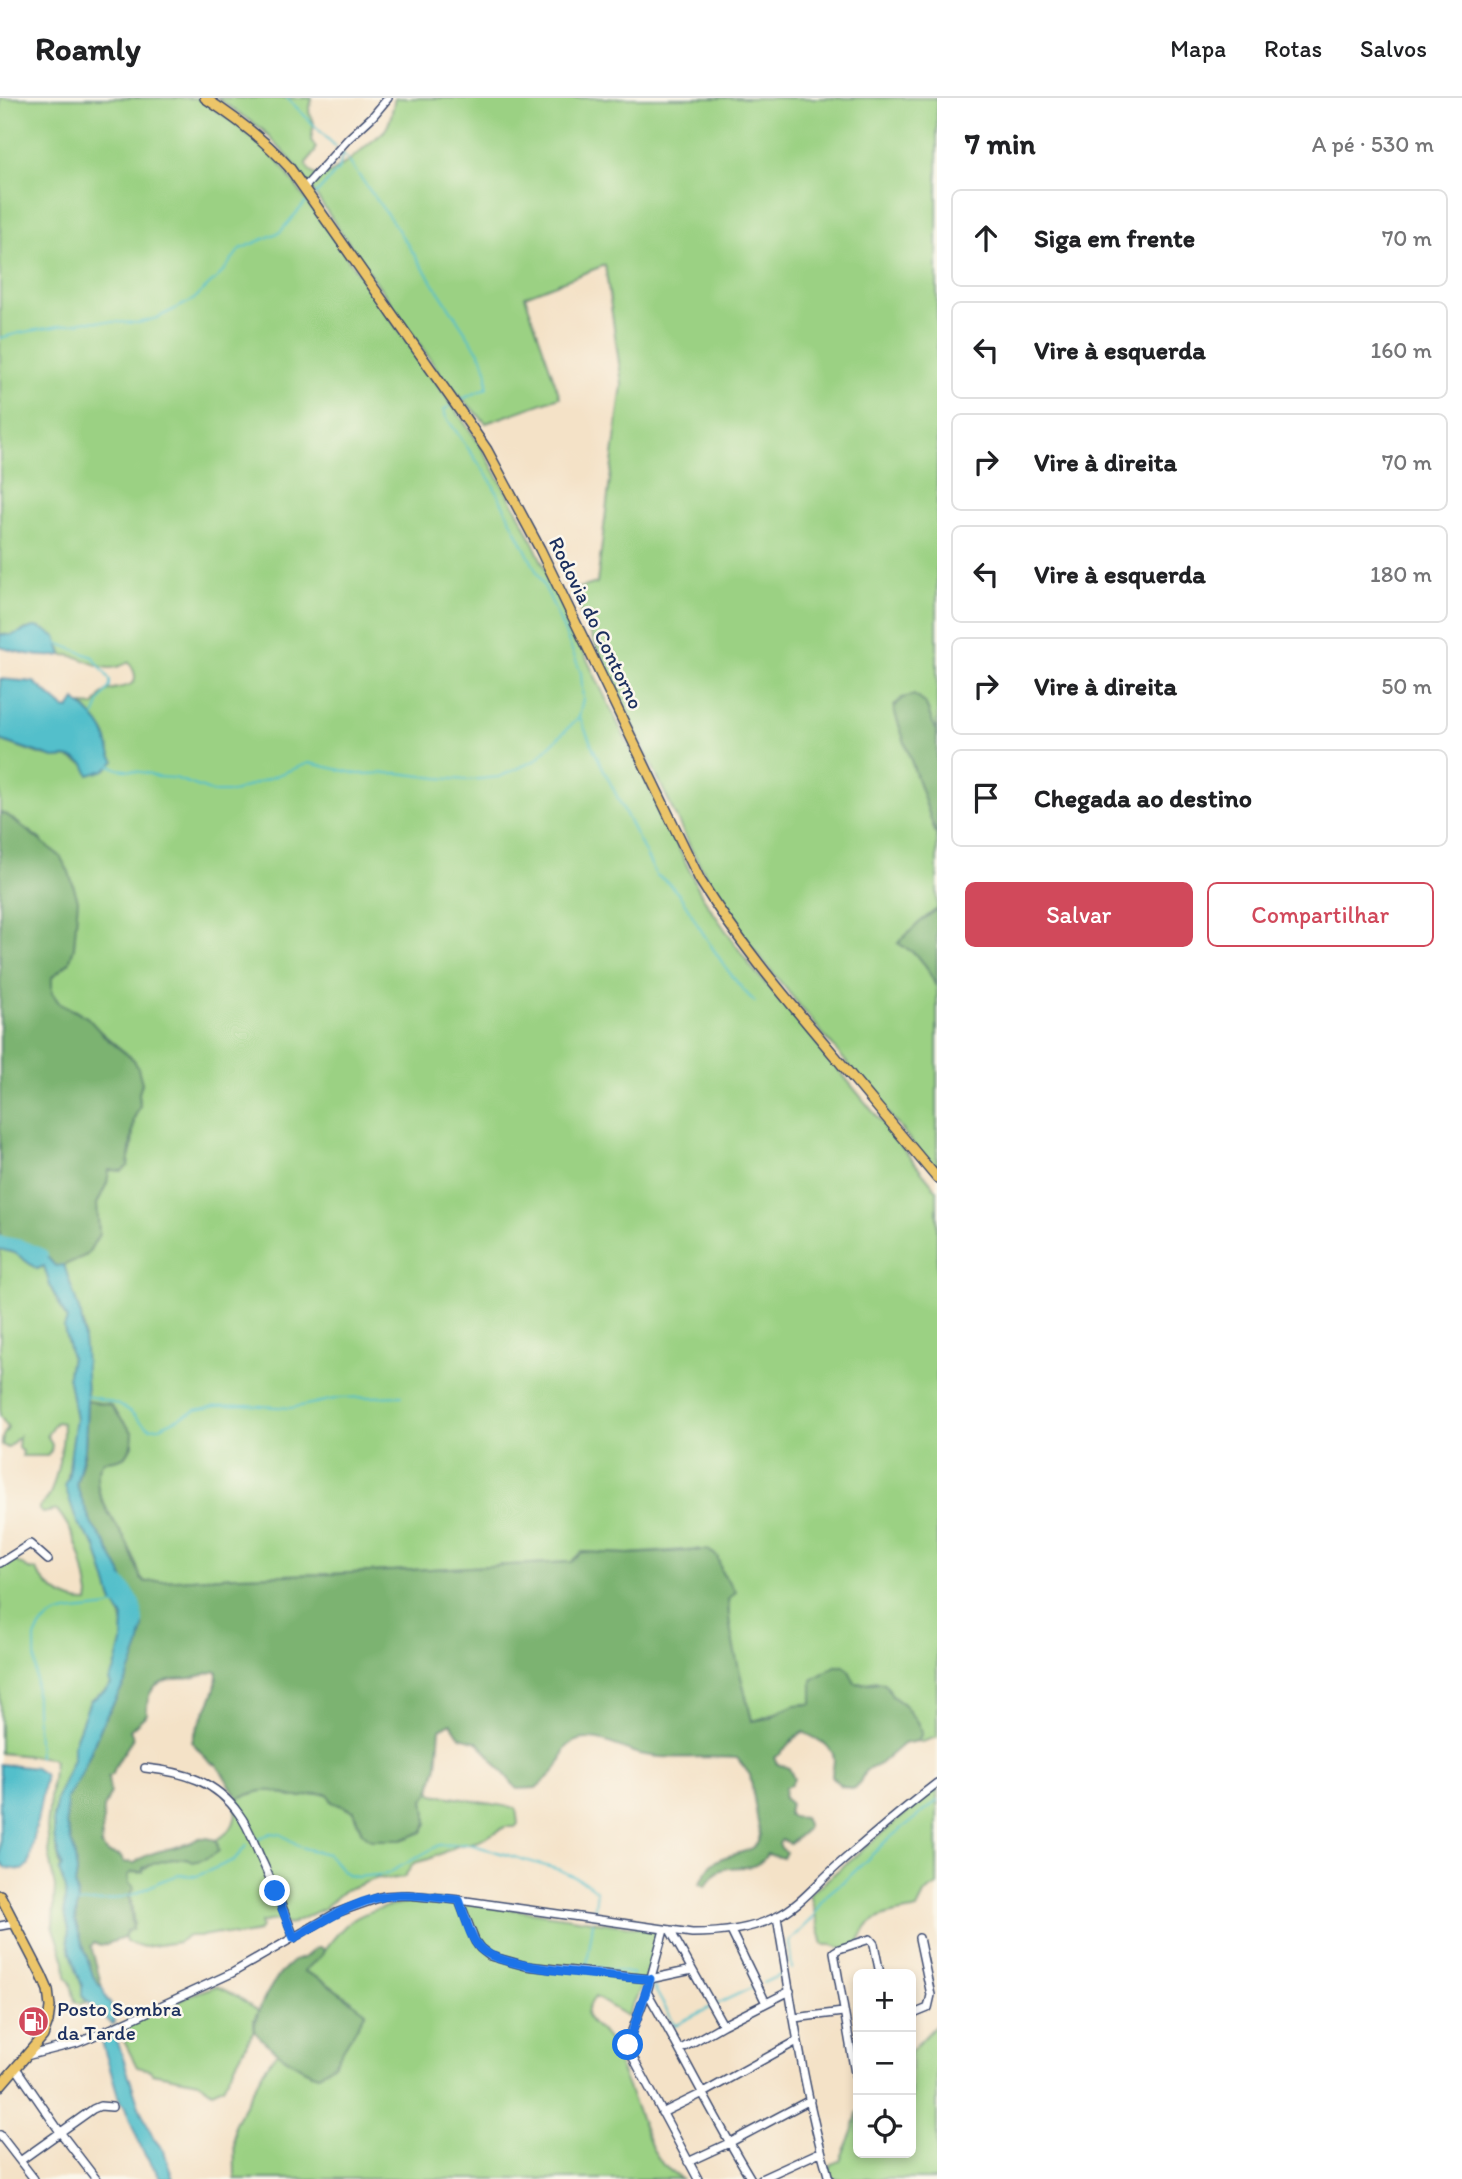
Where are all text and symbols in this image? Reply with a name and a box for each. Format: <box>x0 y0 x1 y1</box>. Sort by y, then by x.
text: Roamly <box>35 29 141 68</box>
text: Mapa <box>1170 34 1226 63</box>
text: Rotas <box>1264 34 1322 63</box>
text: Salvos <box>1360 34 1427 63</box>
text: 7 min <box>965 125 1036 162</box>
text: A pé · 530 m <box>1312 130 1434 158</box>
icon: ahead <box>967 219 1005 257</box>
text: Siga em frente <box>1034 222 1195 254</box>
text: 70 m <box>1382 224 1432 252</box>
icon: left <box>967 331 1005 369</box>
text: Vire à esquerda <box>1034 334 1206 366</box>
text: 160 m <box>1370 336 1432 364</box>
icon: right <box>967 443 1005 481</box>
text: Vire à direita <box>1034 446 1177 478</box>
text: 70 m <box>1382 448 1432 476</box>
street label: Rodovia do Contorno <box>544 533 649 713</box>
icon: left <box>967 555 1005 593</box>
text: Vire à esquerda <box>1034 558 1206 590</box>
text: 180 m <box>1370 560 1432 588</box>
icon: right <box>967 667 1005 705</box>
text: Vire à direita <box>1034 670 1177 702</box>
text: 50 m <box>1381 672 1432 700</box>
icon: arrive <box>967 779 1005 817</box>
text: Chegada ao destino <box>1034 782 1252 814</box>
button: Salvar <box>965 882 1193 947</box>
button: Compartilhar <box>1207 882 1434 947</box>
route end <box>259 1875 290 1906</box>
map controls <box>853 1969 916 2158</box>
button: + <box>853 1969 916 2032</box>
place label: Posto Sombra da Tarde <box>57 1996 182 2045</box>
fuel station icon: Posto Sombra da Tarde <box>17 2004 51 2038</box>
route start <box>612 2029 643 2060</box>
button: − <box>853 2032 916 2095</box>
button: locate <box>853 2095 916 2158</box>

